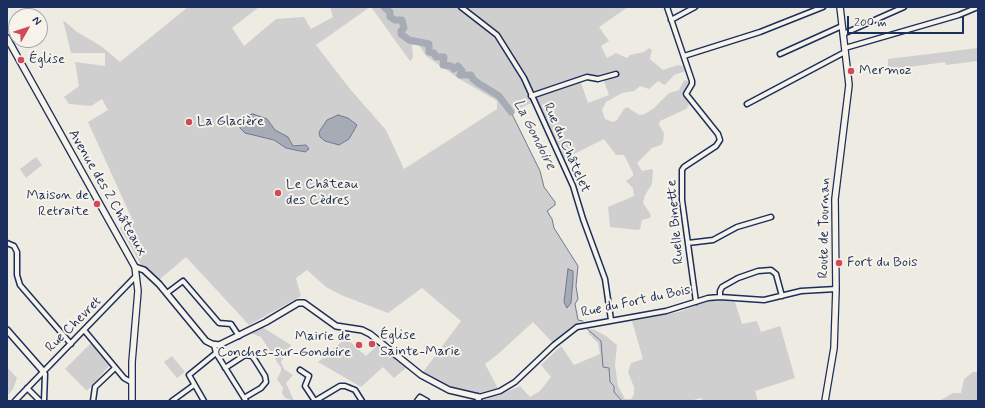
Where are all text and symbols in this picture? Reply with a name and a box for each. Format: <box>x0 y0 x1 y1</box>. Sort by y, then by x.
north arrow <box>8 8 48 48</box>
scale bar <box>849 8 966 34</box>
text: N <box>29 14 44 28</box>
text: 200 m <box>854 15 887 31</box>
place label: Église <box>29 52 65 68</box>
marker: Église <box>16 55 26 65</box>
place label: Mermoz <box>859 63 912 79</box>
marker: Mermoz <box>846 66 856 76</box>
water label: La Gondoire <box>509 97 559 173</box>
street label: Rue du Châtelet <box>539 100 593 196</box>
place label: La Glacière <box>197 114 264 130</box>
marker: La Glacière <box>184 117 194 127</box>
street label: Avenue des 2 Châteaux <box>64 127 150 259</box>
place label: Le Château des Cèdres <box>286 177 359 210</box>
street label: Route de Tournan <box>816 178 834 278</box>
street label: Ruelle Binette <box>664 179 688 265</box>
place label: Maison de Retraite <box>27 188 89 220</box>
marker: Le Château des Cèdres <box>273 188 283 198</box>
marker: Maison de Retraite <box>92 199 102 209</box>
place label: Fort du Bois <box>847 255 917 271</box>
marker: Fort du Bois <box>834 258 844 268</box>
street label: Rue du Fort du Bois <box>580 282 692 322</box>
street label: Rue Chevret <box>43 294 105 356</box>
place label: Église Sainte-Marie <box>380 328 460 360</box>
place label: Mairie de Conches-sur-Gondoire <box>217 329 351 362</box>
marker: Église Sainte-Marie <box>367 339 377 349</box>
marker: Mairie de Conches-sur-Gondoire <box>354 340 364 350</box>

